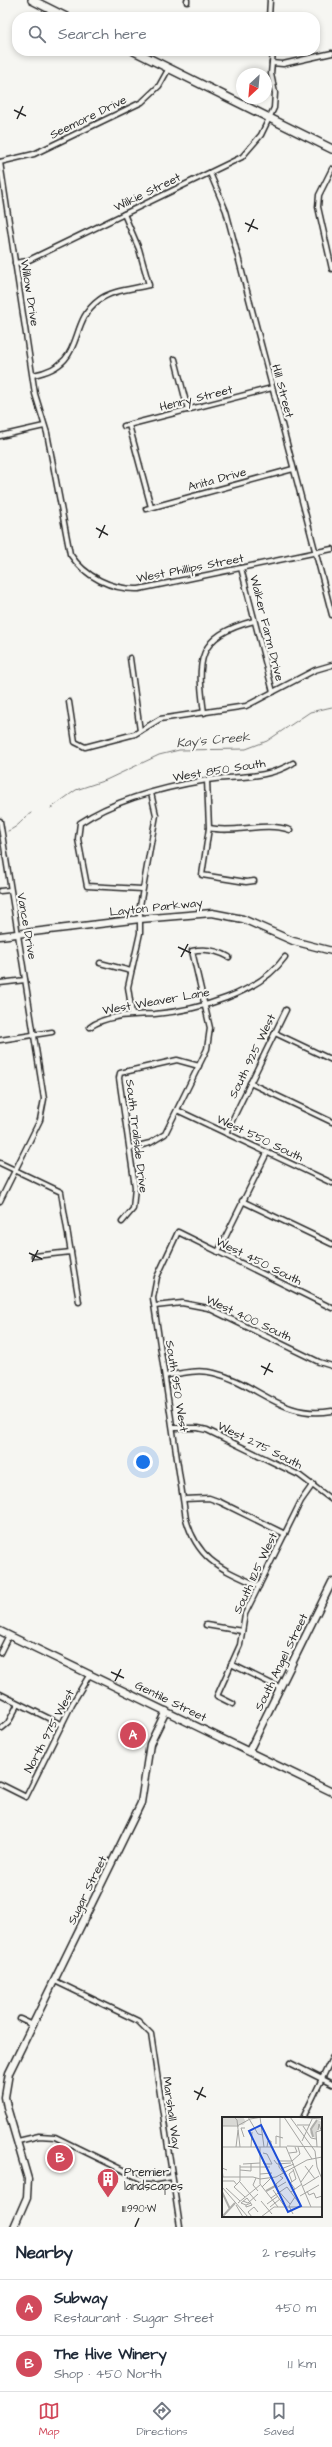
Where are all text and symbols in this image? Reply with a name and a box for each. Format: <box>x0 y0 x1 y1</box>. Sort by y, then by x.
search box <box>12 12 320 56</box>
icon: search <box>26 23 48 45</box>
text: Search here <box>58 24 147 45</box>
north arrow <box>236 68 272 104</box>
street label: Seemore Drive <box>47 91 130 143</box>
street label: Wilkie Street <box>111 169 184 216</box>
street label: Willow Drive <box>16 259 43 328</box>
street label: Hill Street <box>267 363 298 420</box>
street label: Henry Street <box>158 381 235 417</box>
street label: Anita Drive <box>186 463 249 495</box>
street label: West Phillips Street <box>135 550 245 587</box>
street label: Walker Farm Drive <box>245 573 288 683</box>
water label: Kay's Creek <box>175 728 252 753</box>
street label: West 850 South <box>172 755 267 786</box>
street label: Vance Drive <box>12 891 41 961</box>
street label: Layton Parkway <box>109 894 204 922</box>
street label: West Weaver Lane <box>101 984 211 1019</box>
street label: South 925 West <box>225 1011 280 1101</box>
street label: South Trailside Drive <box>121 1078 152 1194</box>
street label: West 550 South <box>214 1111 306 1166</box>
street label: West 450 South <box>213 1233 305 1290</box>
street label: West 400 South <box>203 1291 295 1346</box>
street label: South 950 West <box>161 1339 192 1433</box>
street label: West 275 South <box>215 1418 305 1473</box>
your location <box>133 1452 153 1472</box>
street label: South 1125 West <box>229 1530 282 1617</box>
street label: South Angel Street <box>251 1611 313 1714</box>
street label: Gentile Street <box>132 1677 210 1726</box>
street label: North 975 West <box>20 1686 79 1776</box>
pin: A <box>120 1720 146 1750</box>
street label: Sugar Street <box>63 1853 112 1928</box>
street label: Marshall Way <box>157 2076 185 2151</box>
inset map <box>222 2117 322 2217</box>
pin: B <box>47 2143 73 2173</box>
place label: Premier landscapes <box>124 2164 183 2195</box>
building icon: Premier landscapes <box>95 2166 121 2199</box>
text: 111.990°W <box>122 2202 157 2216</box>
text: Nearby <box>16 2241 73 2265</box>
text: 2 results <box>262 2244 316 2262</box>
text: Subway <box>54 2288 108 2309</box>
text: A <box>25 2299 33 2317</box>
text: 450 m <box>274 2299 316 2317</box>
text: Restaurant · Sugar Street <box>54 2309 214 2327</box>
text: The Hive Winery <box>54 2344 167 2365</box>
text: B <box>24 2355 34 2373</box>
text: 1.1 km <box>288 2355 316 2373</box>
text: Shop · 450 North <box>54 2365 161 2383</box>
tab: Map <box>38 2400 60 2439</box>
tab: Directions <box>136 2400 188 2439</box>
tab: Saved <box>264 2400 294 2439</box>

